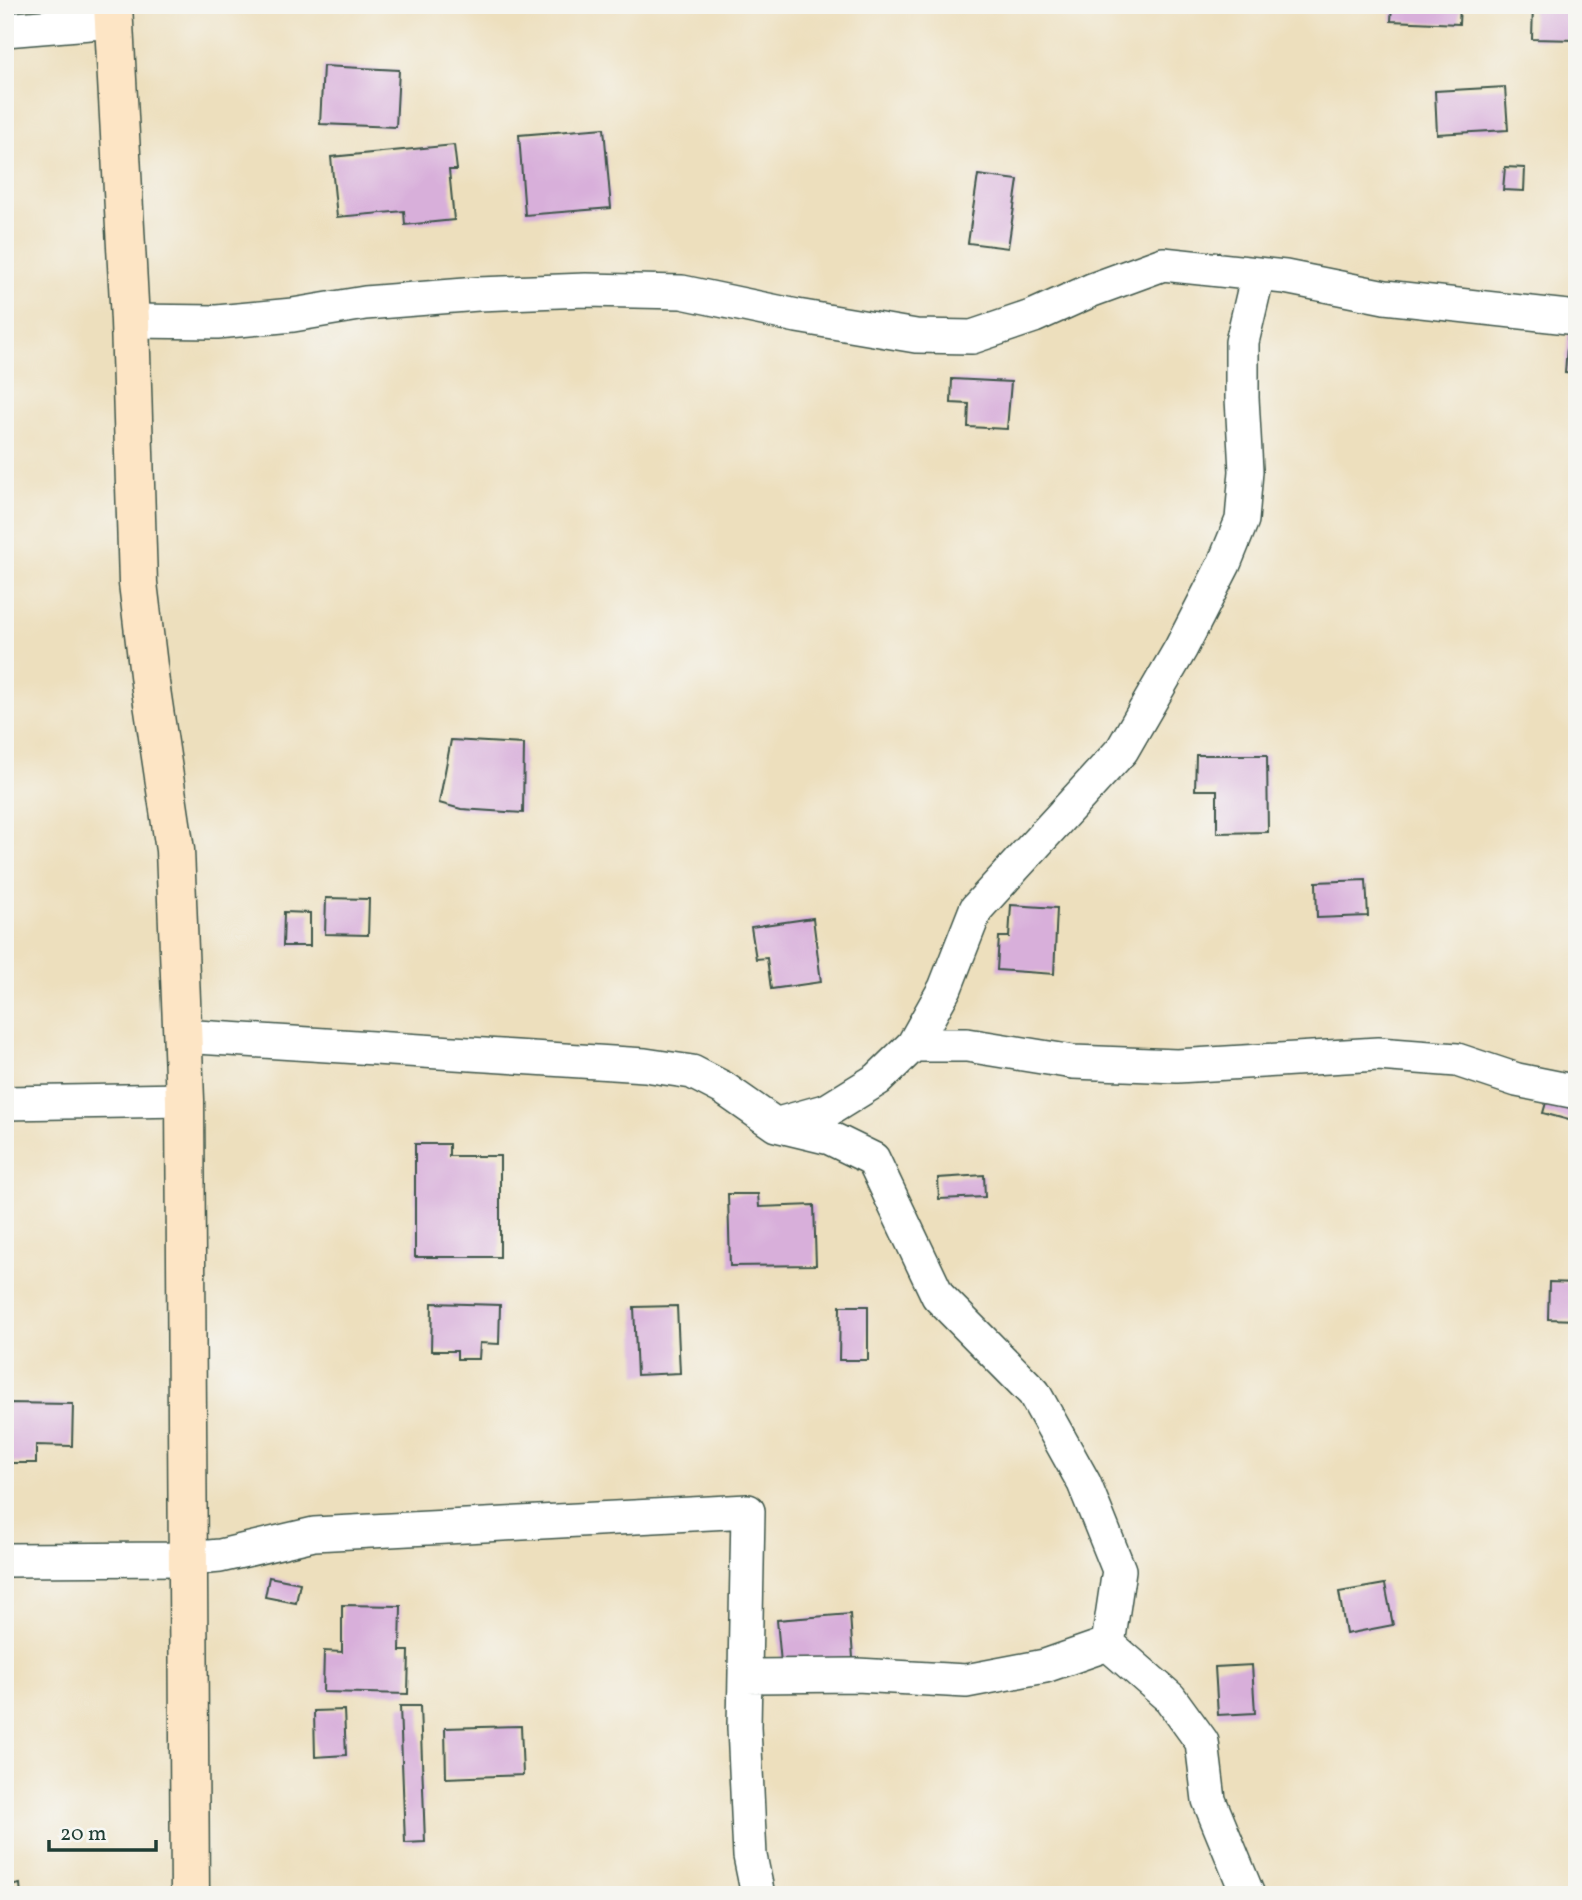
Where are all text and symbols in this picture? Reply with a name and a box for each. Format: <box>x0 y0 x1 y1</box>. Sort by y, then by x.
scale bar <box>49 1809 156 1853</box>
text: 20 m <box>60 1820 106 1849</box>

